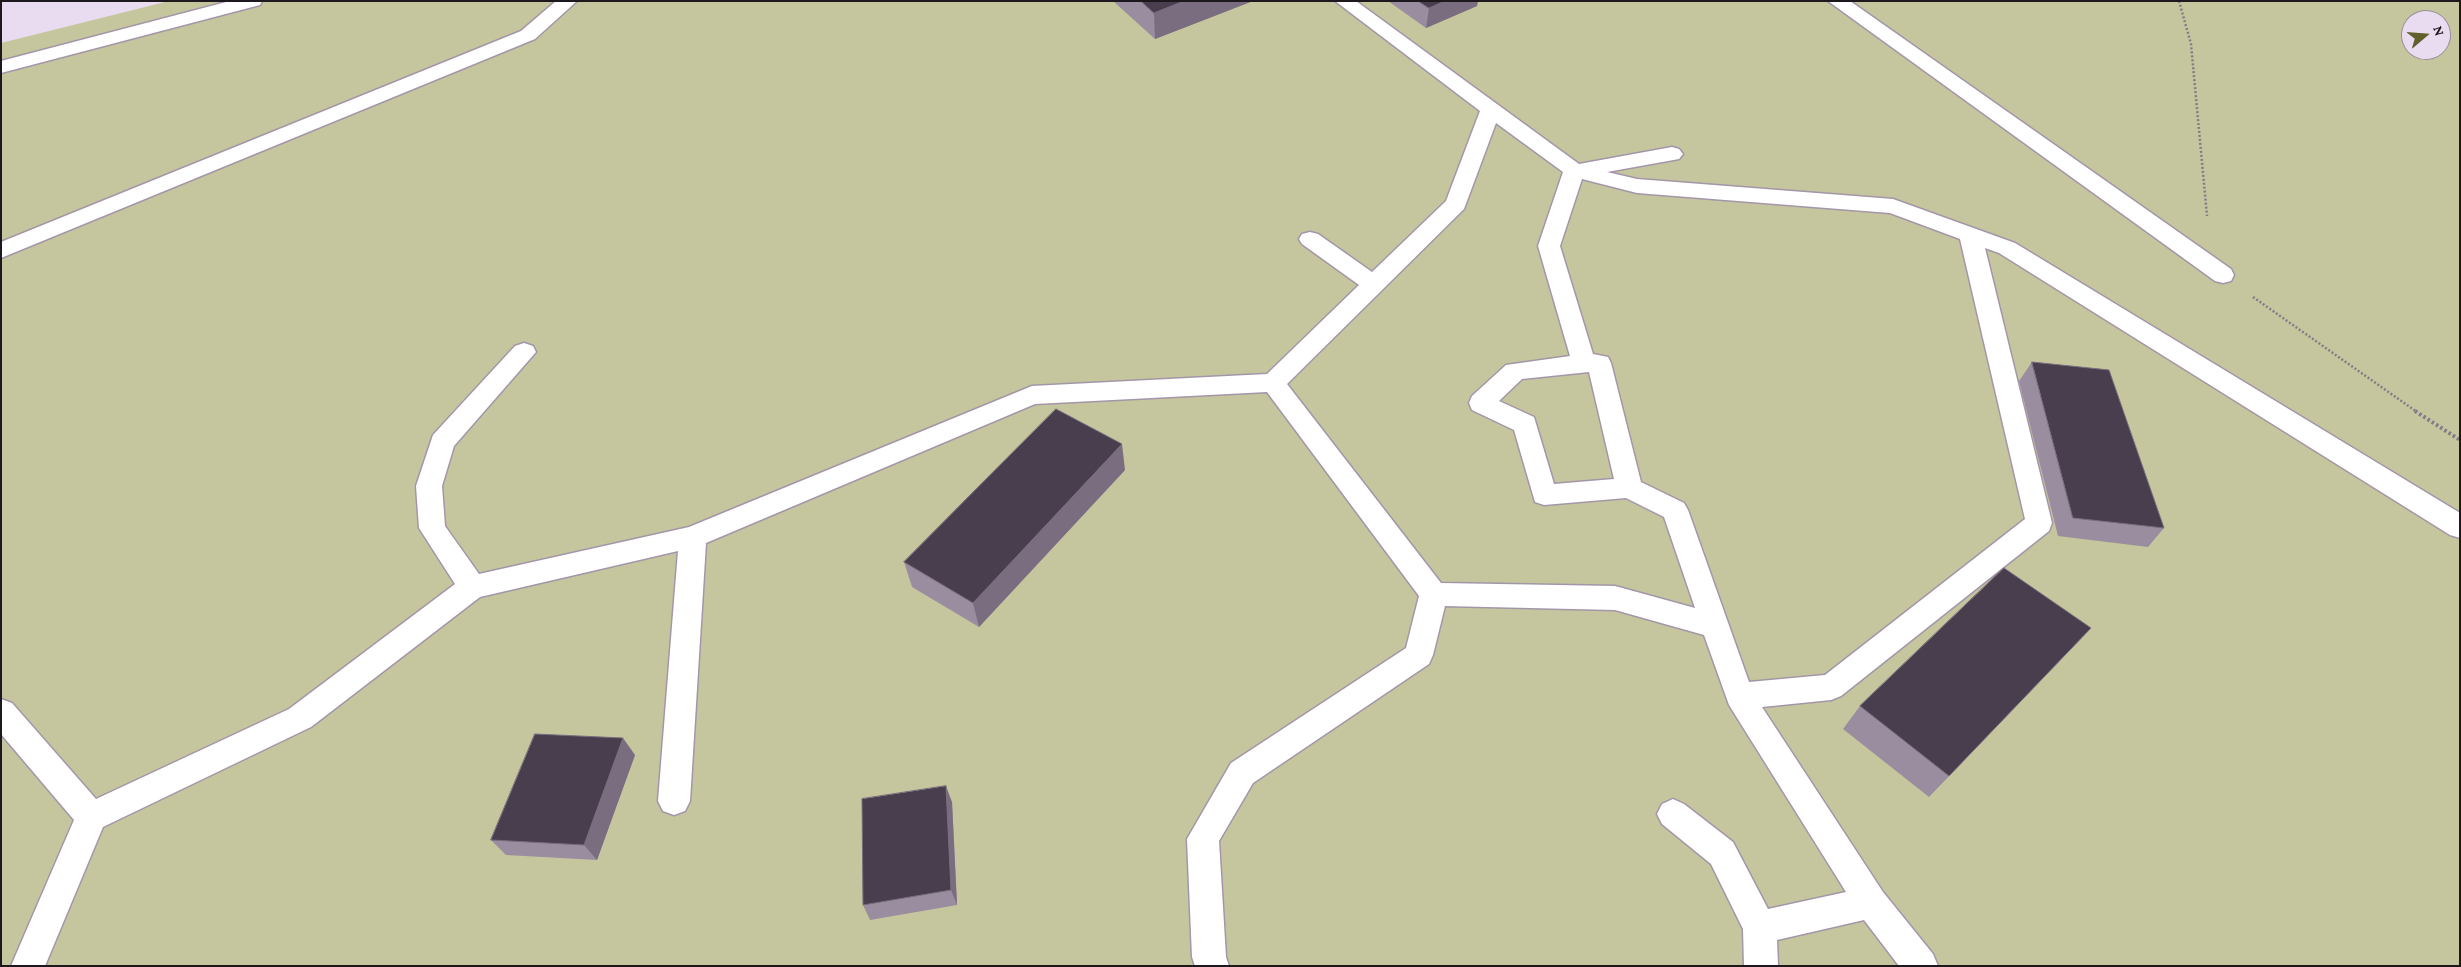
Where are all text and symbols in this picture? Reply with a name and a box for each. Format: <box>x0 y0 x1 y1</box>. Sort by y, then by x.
north arrow <box>2401 10 2451 60</box>
text: N <box>2430 24 2448 38</box>

